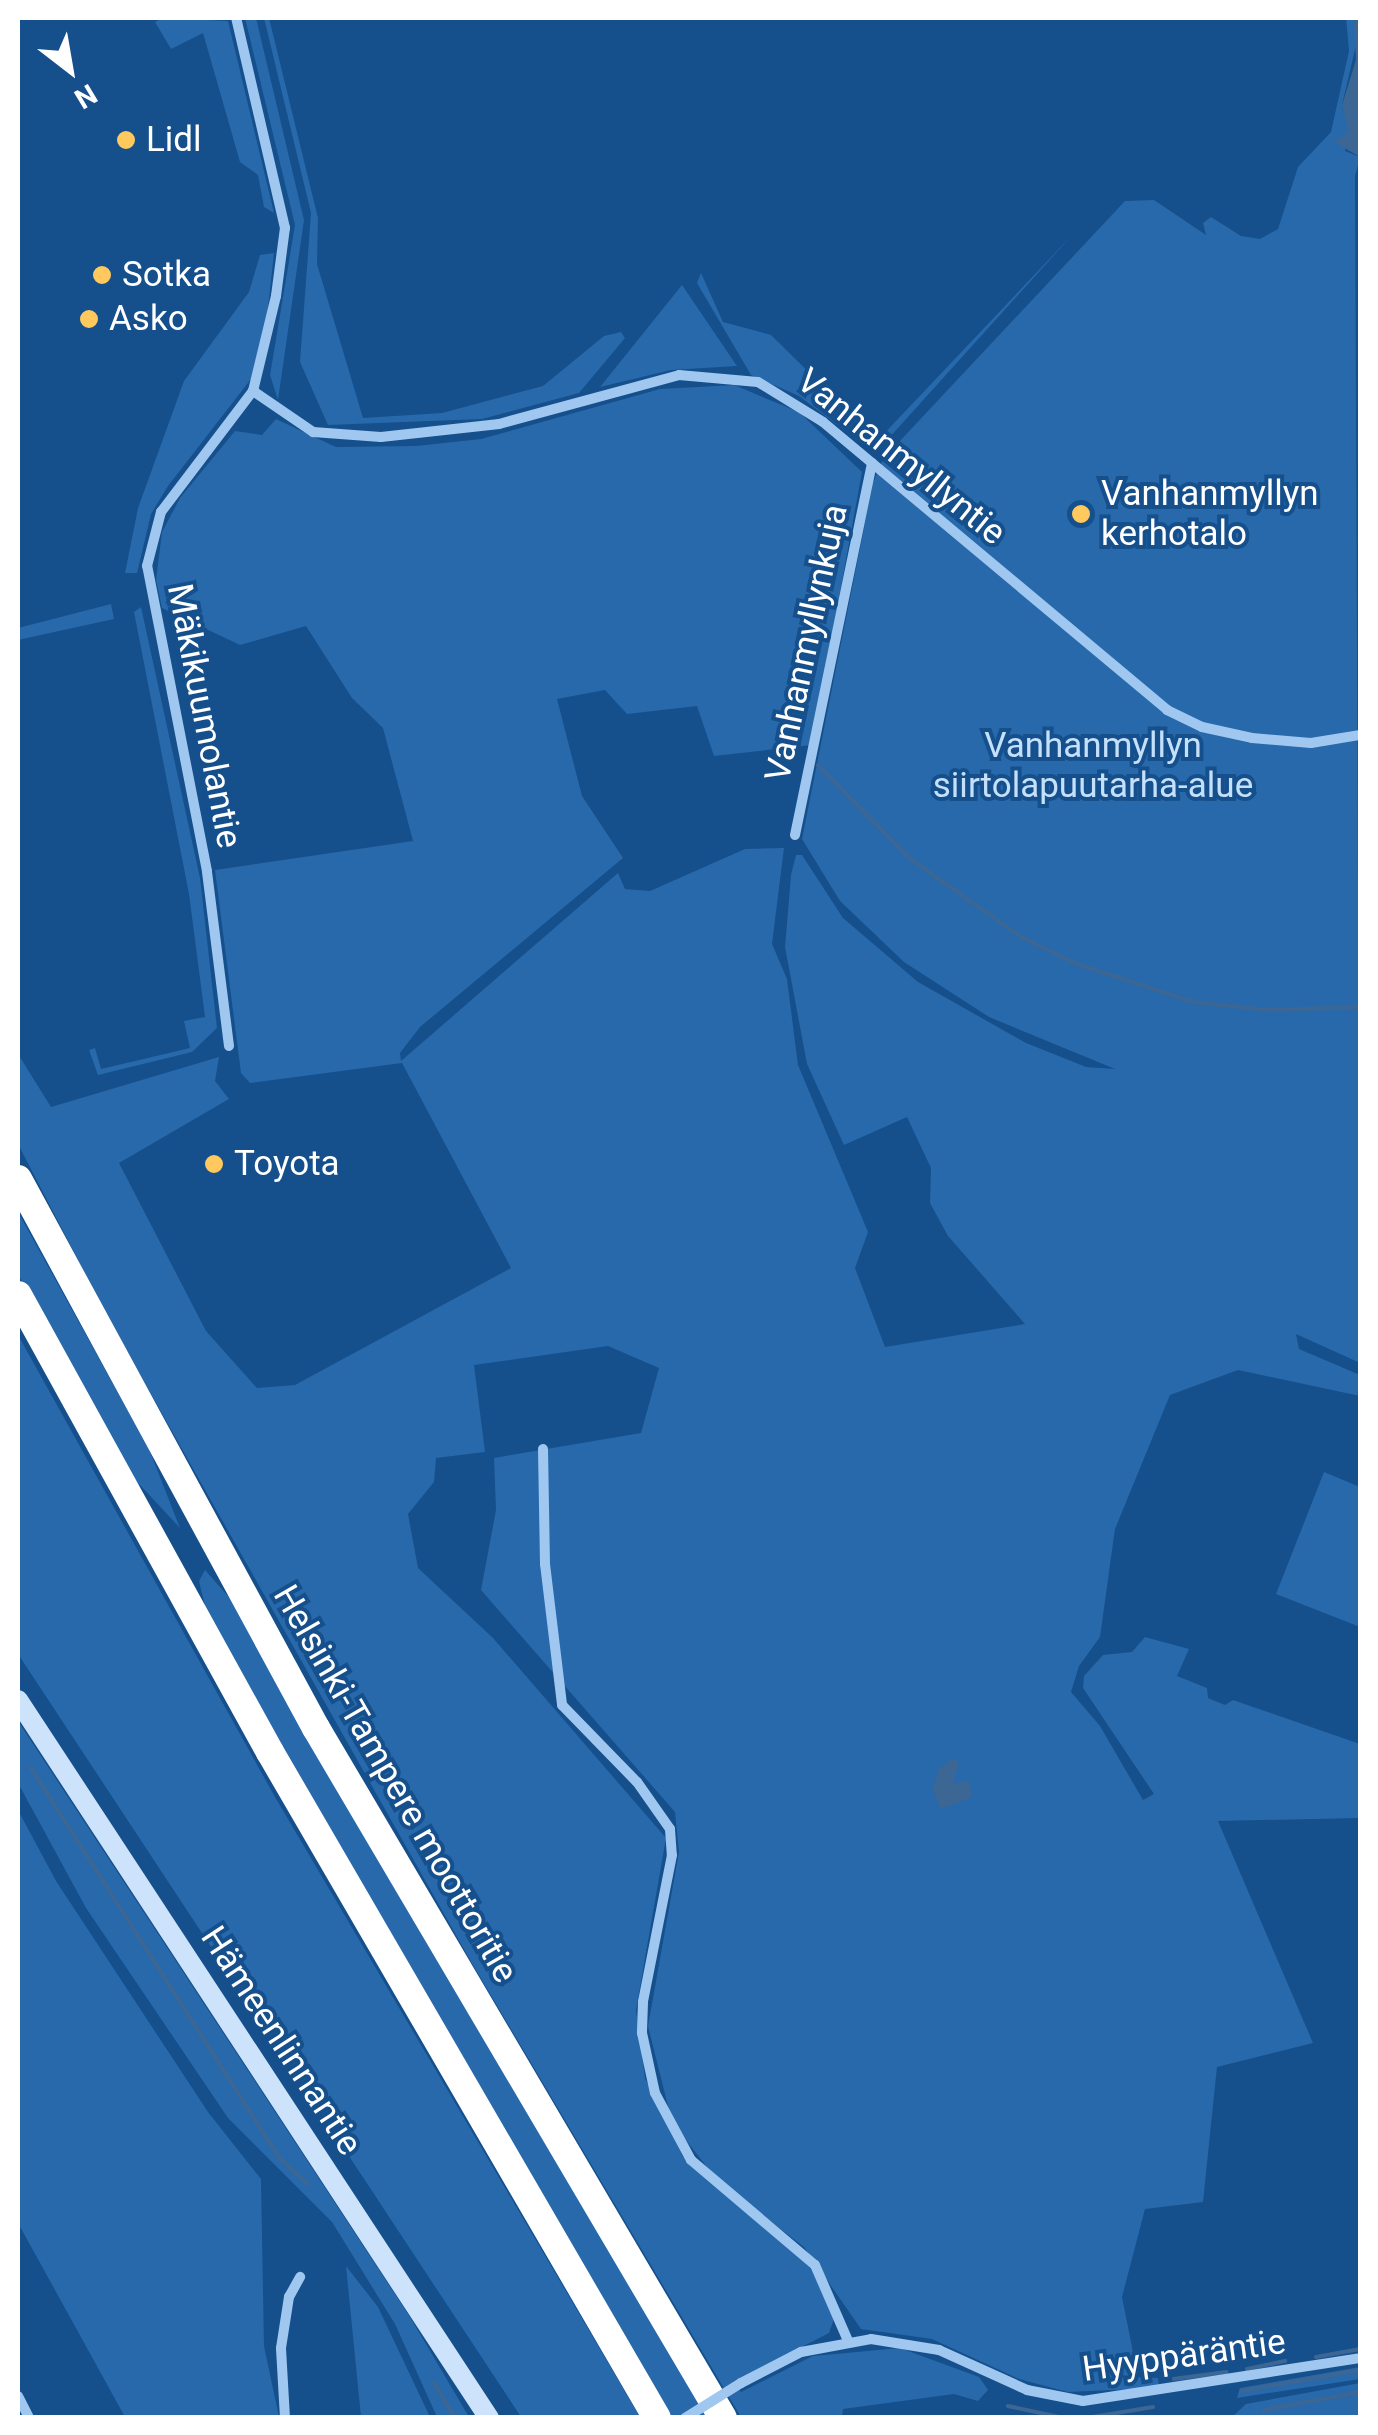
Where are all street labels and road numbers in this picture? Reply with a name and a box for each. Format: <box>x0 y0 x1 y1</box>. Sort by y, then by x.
street label: Vanhanmyllyntie <box>788 360 1014 554</box>
street label: Vanhanmyllynkuja <box>757 501 857 785</box>
street label: Mäkikuumolantie <box>158 580 250 852</box>
street label: Helsinki-Tampere moottoritie <box>264 1578 526 1990</box>
street label: Hämeenlinnantie <box>192 1919 370 2163</box>
street label: Hyyppäräntie <box>1080 2321 1288 2391</box>

